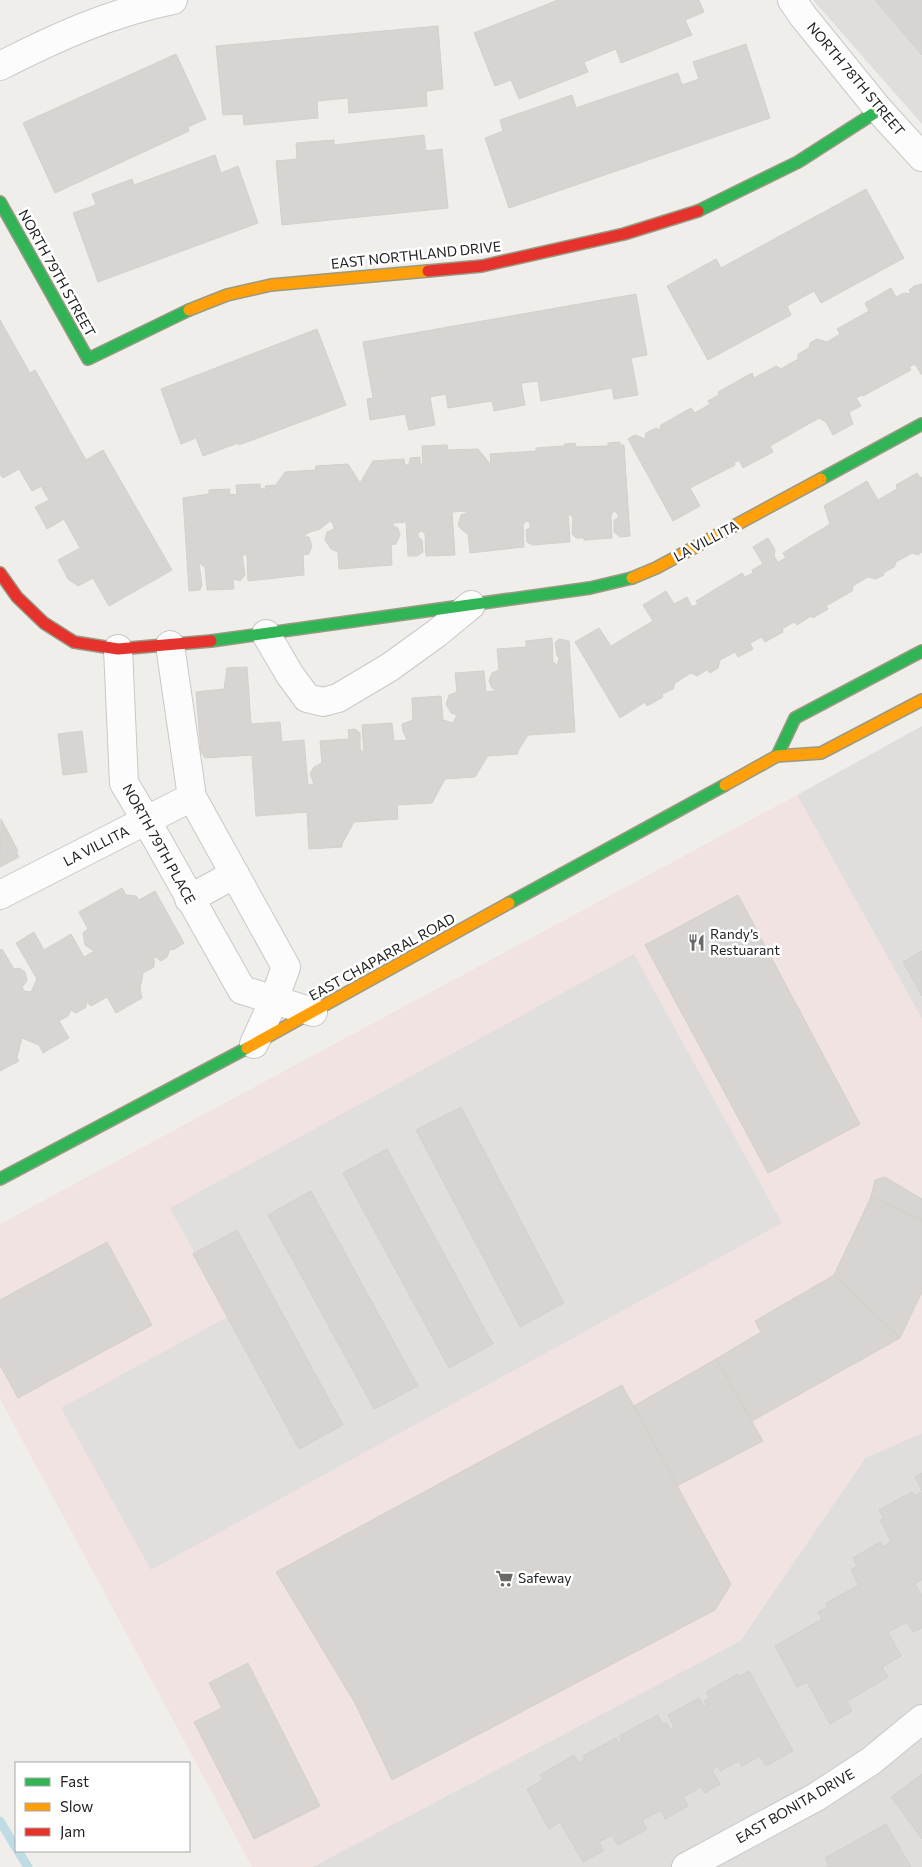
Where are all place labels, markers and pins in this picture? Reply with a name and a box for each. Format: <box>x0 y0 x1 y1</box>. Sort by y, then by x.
place label: Randy’s Restuarant <box>710 925 780 958</box>
restaurant icon: Randy’s Restuarant <box>686 932 706 952</box>
supermarket icon: Safeway <box>494 1568 514 1588</box>
place label: Safeway <box>518 1569 571 1586</box>

